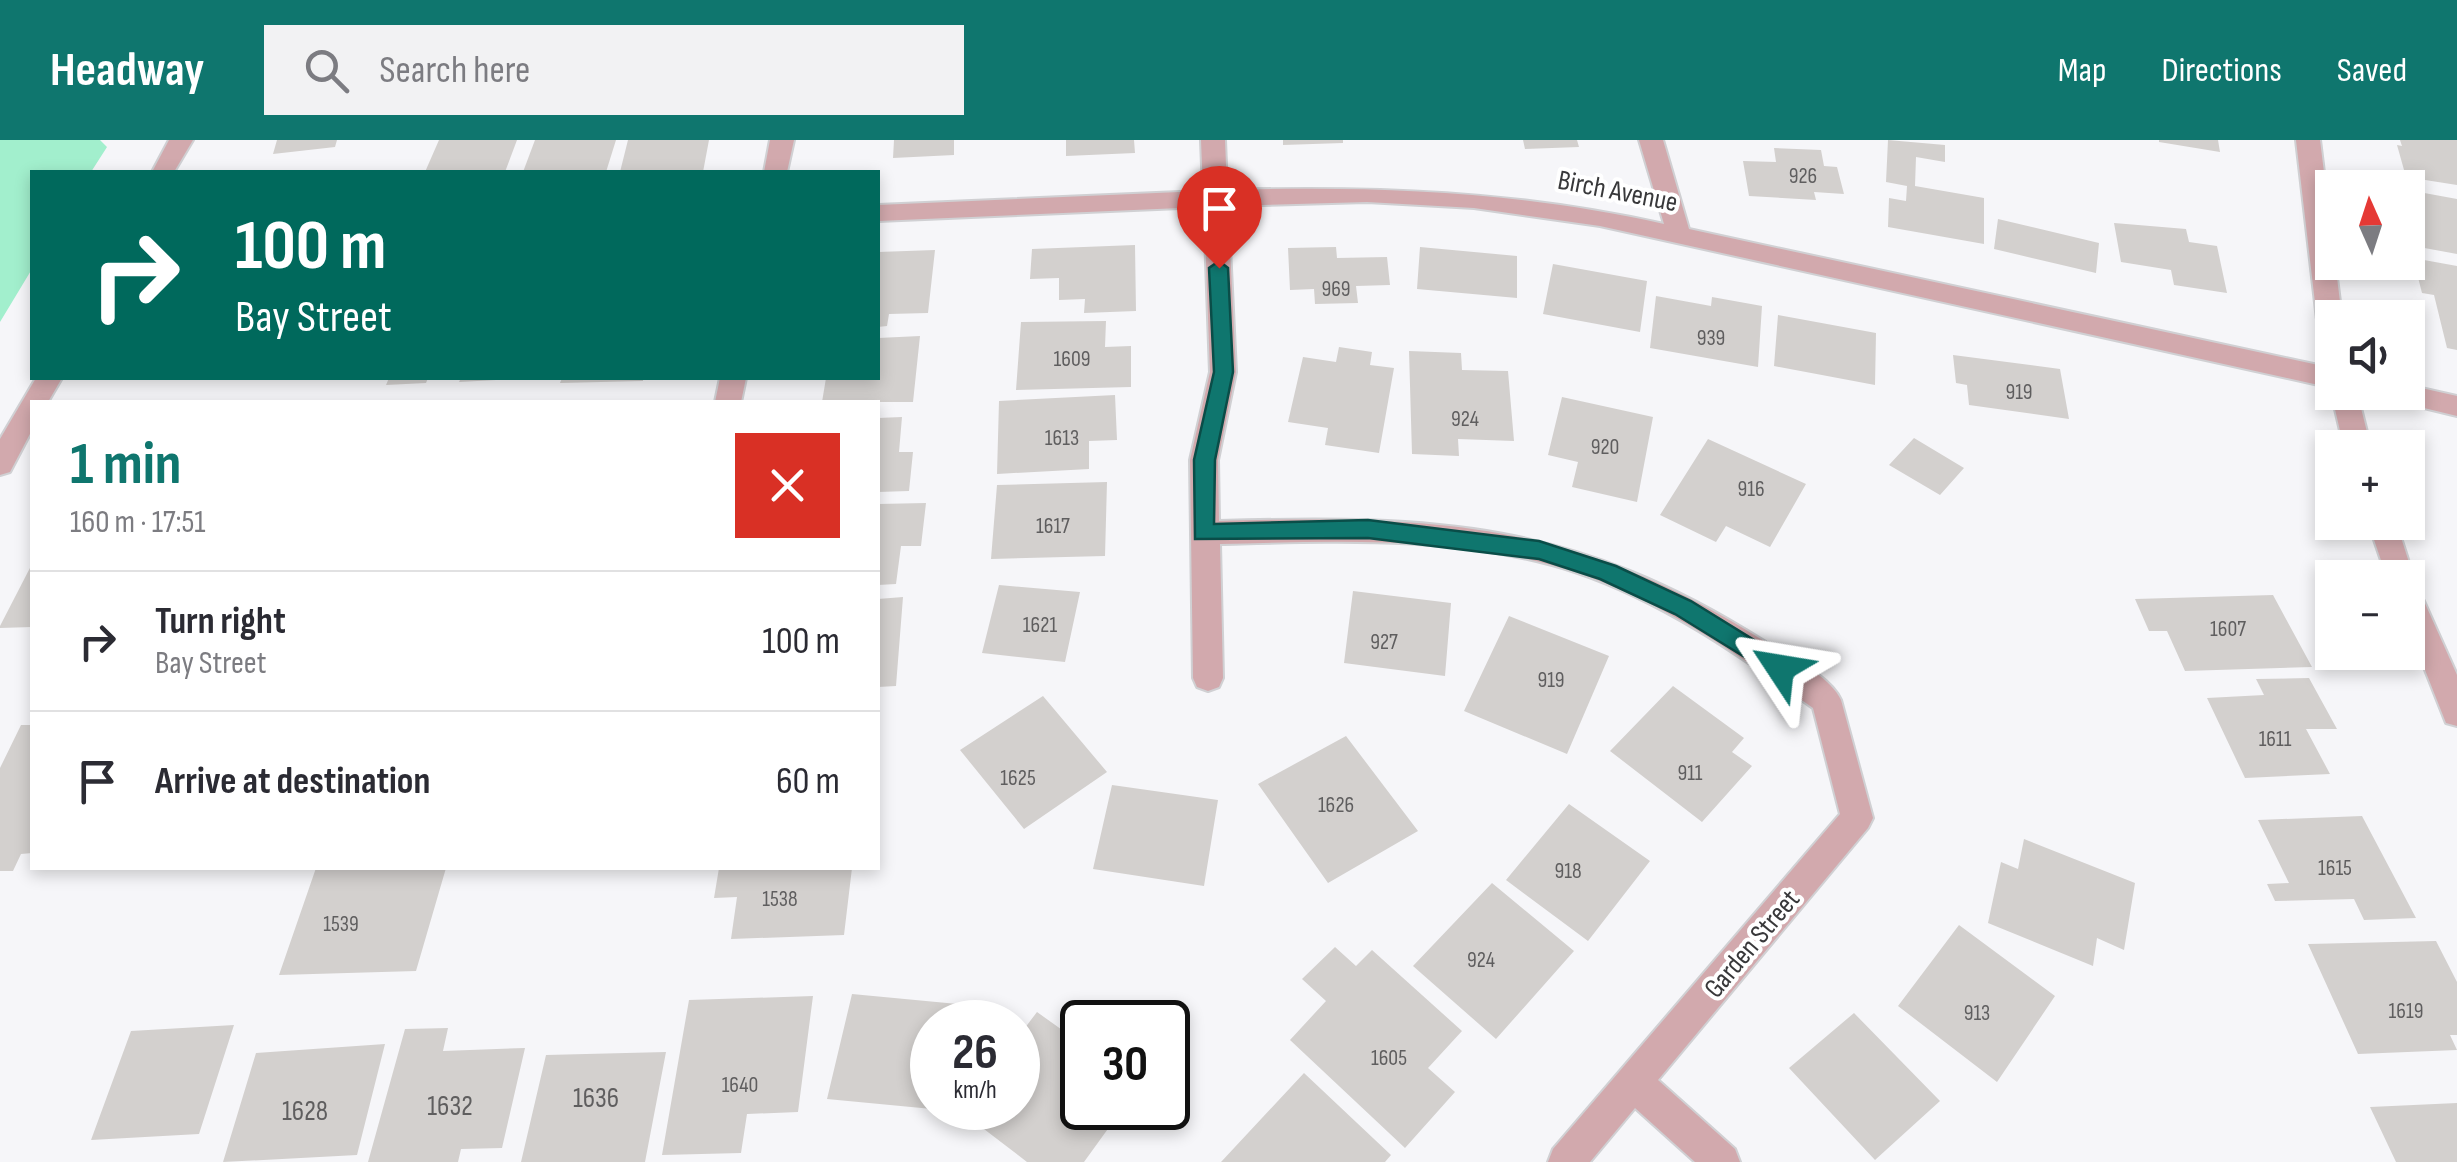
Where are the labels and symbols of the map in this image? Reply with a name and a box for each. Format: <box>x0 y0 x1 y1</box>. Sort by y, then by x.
house number: 926 <box>1789 163 1817 190</box>
street label: Birch Avenue <box>1555 164 1680 219</box>
pin <box>1177 166 1262 269</box>
north arrow <box>2315 170 2425 280</box>
house number: 969 <box>1322 276 1351 303</box>
house number: 939 <box>1697 325 1725 352</box>
house number: 1609 <box>1054 346 1090 373</box>
house number: 919 <box>2005 379 2033 406</box>
house number: 924 <box>1451 406 1479 433</box>
house number: 1613 <box>1045 425 1079 452</box>
house number: 920 <box>1591 434 1619 461</box>
house number: 916 <box>1737 476 1765 503</box>
house number: 1617 <box>1036 513 1070 540</box>
house number: 1621 <box>1023 612 1057 639</box>
position arrow <box>1728 616 1832 720</box>
house number: 1607 <box>2210 616 2246 643</box>
house number: 927 <box>1370 629 1398 656</box>
house number: 919 <box>1537 667 1565 694</box>
house number: 1611 <box>2259 726 2292 753</box>
house number: 911 <box>1677 760 1703 787</box>
house number: 1625 <box>1000 765 1036 792</box>
house number: 1626 <box>1318 792 1354 819</box>
house number: 1615 <box>2318 855 2352 882</box>
house number: 918 <box>1554 858 1582 885</box>
street label: Garden Street <box>1698 883 1807 1005</box>
house number: 1538 <box>762 886 798 913</box>
house number: 1539 <box>323 911 359 938</box>
house number: 924 <box>1467 947 1495 974</box>
house number: 1619 <box>2389 998 2423 1025</box>
speed limit sign: 30 <box>1060 1000 1190 1130</box>
house number: 913 <box>1964 1000 1990 1027</box>
house number: 1605 <box>1371 1045 1407 1072</box>
house number: 1640 <box>722 1072 758 1099</box>
house number: 1636 <box>573 1082 619 1115</box>
house number: 1632 <box>427 1090 473 1123</box>
house number: 1628 <box>282 1095 328 1128</box>

